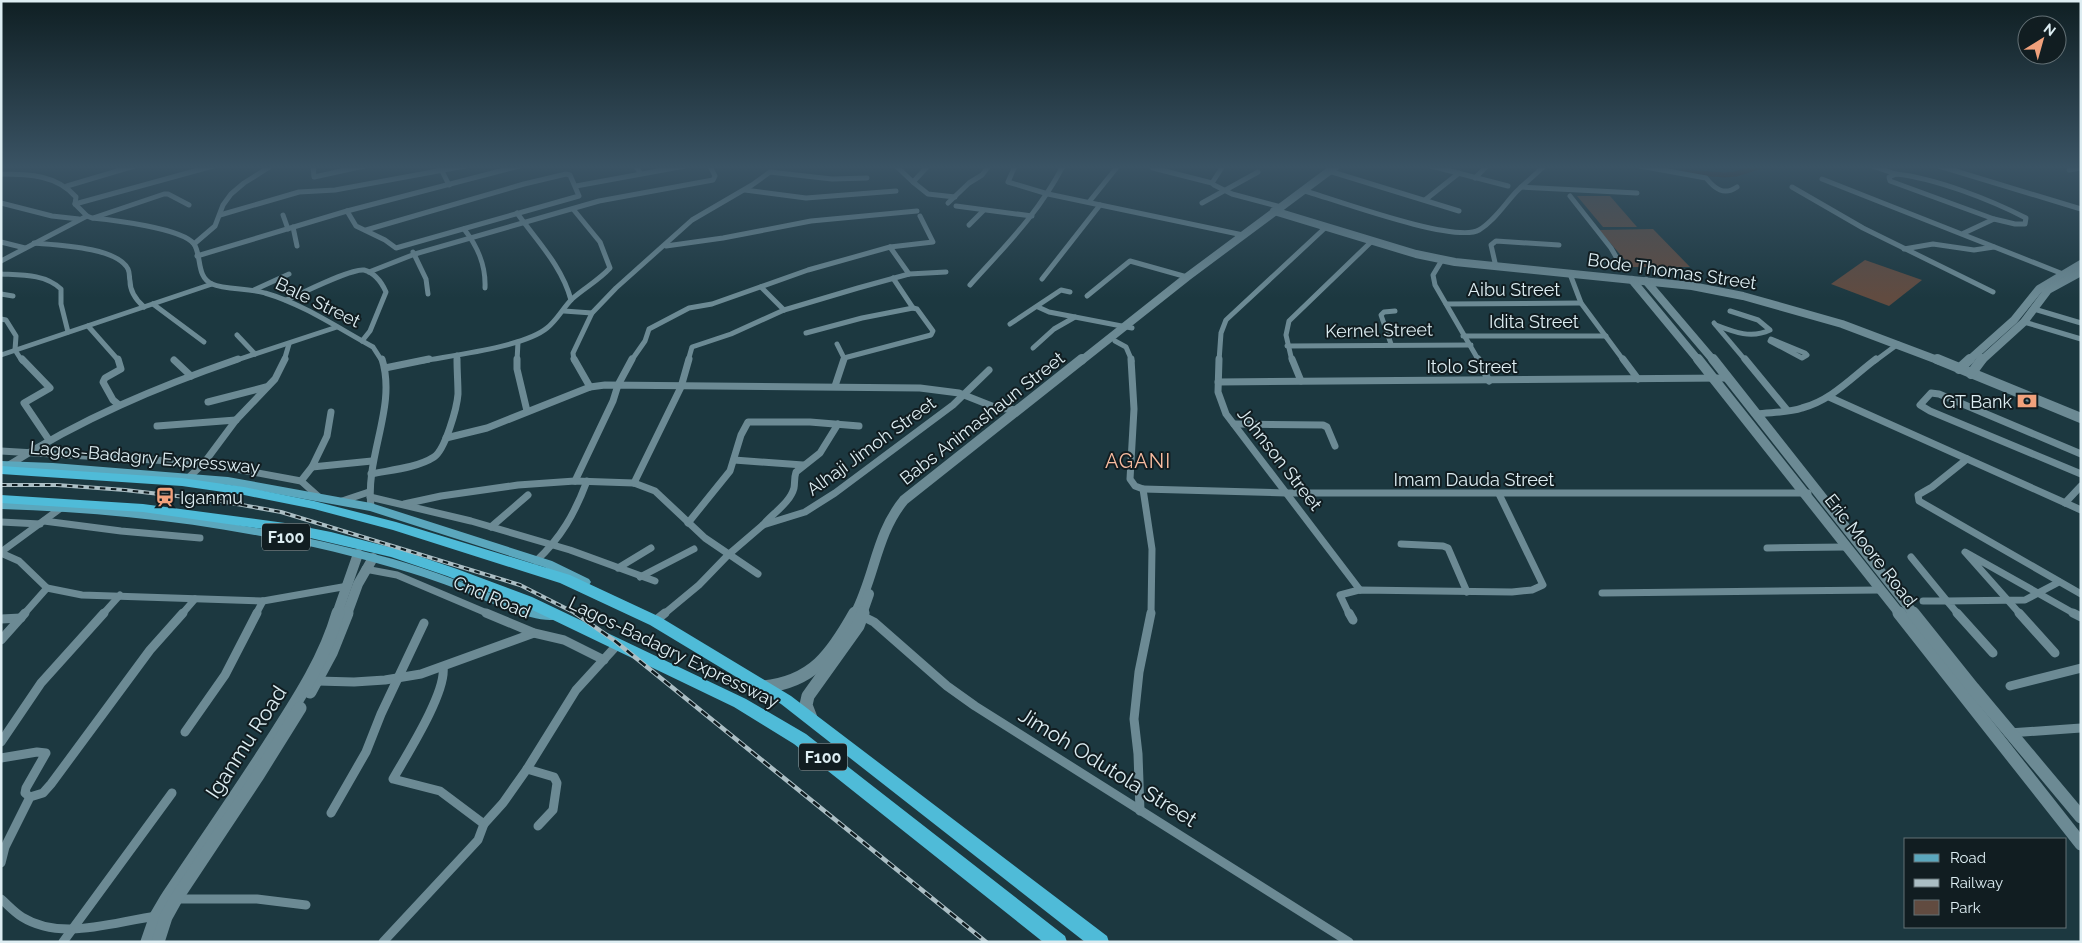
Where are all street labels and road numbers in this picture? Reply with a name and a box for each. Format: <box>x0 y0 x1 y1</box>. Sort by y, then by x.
street label: Bode Thomas Street <box>1586 249 1758 293</box>
street label: Bale Street <box>272 272 364 332</box>
street label: Aibu Street <box>1468 279 1560 300</box>
street label: Idita Street <box>1489 311 1579 332</box>
street label: Kernel Street <box>1325 319 1433 341</box>
street label: Babs Animashaun Street <box>895 347 1069 489</box>
street label: Itolo Street <box>1426 356 1518 377</box>
street label: Alhaji Jimoh Street <box>802 392 940 500</box>
street label: Johnson Street <box>1233 403 1327 515</box>
street label: Lagos-Badagry Expressway <box>29 436 261 478</box>
street label: Imam Dauda Street <box>1394 469 1554 490</box>
street label: Eric Moore Road <box>1821 490 1921 610</box>
road number: F100 <box>262 524 310 550</box>
street label: Cnd Road <box>450 571 534 623</box>
street label: Lagos-Badagry Expressway <box>566 592 783 712</box>
street label: Iganmu Road <box>200 681 292 803</box>
street label: Jimoh Odutola Street <box>1014 702 1202 832</box>
road number: F100 <box>799 744 847 770</box>

